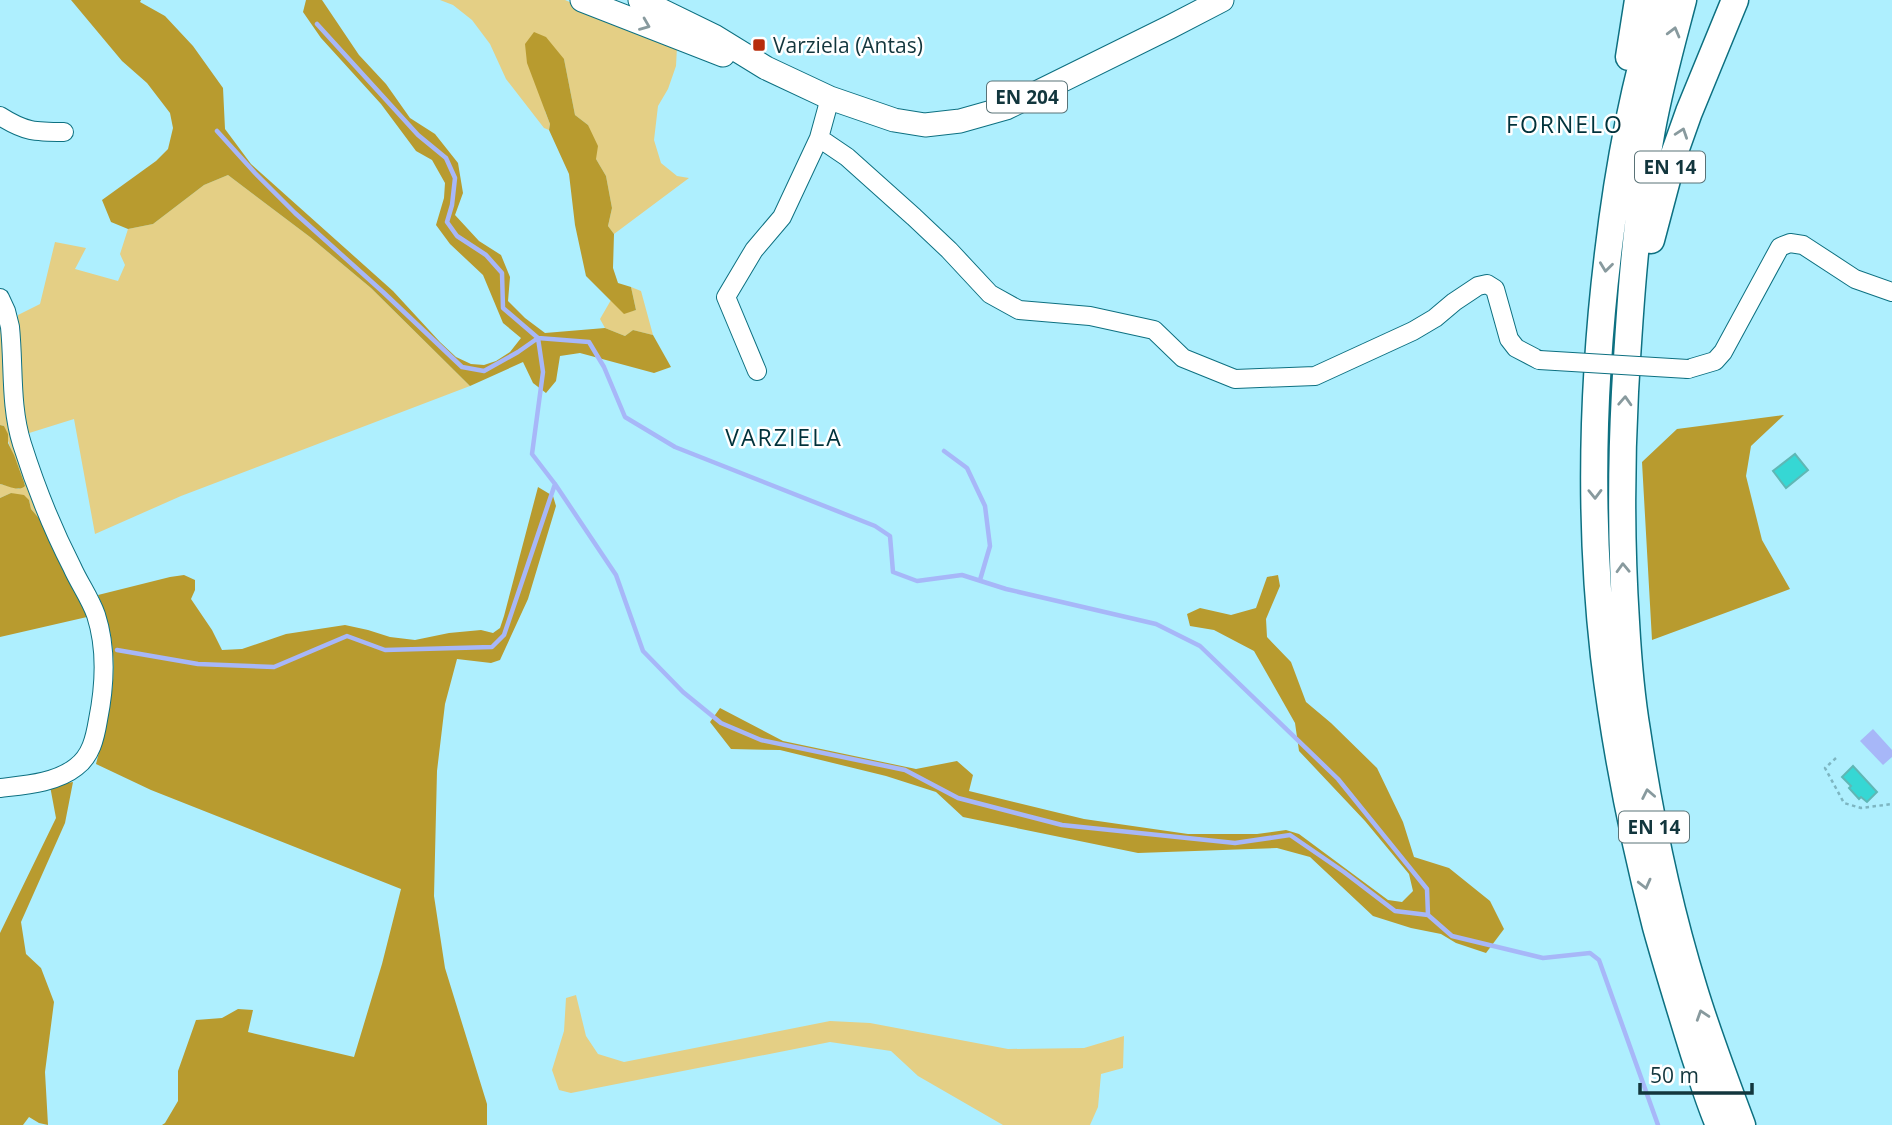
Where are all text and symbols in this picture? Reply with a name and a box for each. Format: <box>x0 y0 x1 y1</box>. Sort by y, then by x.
one-way arrow <box>639 17 651 31</box>
one-way arrow <box>1666 26 1681 38</box>
place label: Varziela (Antas) <box>773 31 923 59</box>
marker: Varziela (Antas) <box>751 37 767 53</box>
road number: EN 204 <box>987 82 1067 113</box>
district label: FORNELO <box>1506 108 1624 140</box>
one-way arrow <box>1674 127 1688 139</box>
road number: EN 14 <box>1635 152 1705 182</box>
one-way arrow <box>1599 261 1614 273</box>
one-way arrow <box>1617 396 1632 407</box>
district label: VARZIELA <box>725 421 843 453</box>
one-way arrow <box>1587 490 1603 500</box>
one-way arrow <box>1616 562 1631 573</box>
one-way arrow <box>1641 788 1656 800</box>
road number: EN 14 <box>1619 812 1689 842</box>
one-way arrow <box>1637 878 1651 890</box>
one-way arrow <box>1696 1009 1710 1021</box>
scale bar <box>1640 1052 1752 1096</box>
text: 50 m <box>1650 1061 1699 1089</box>

